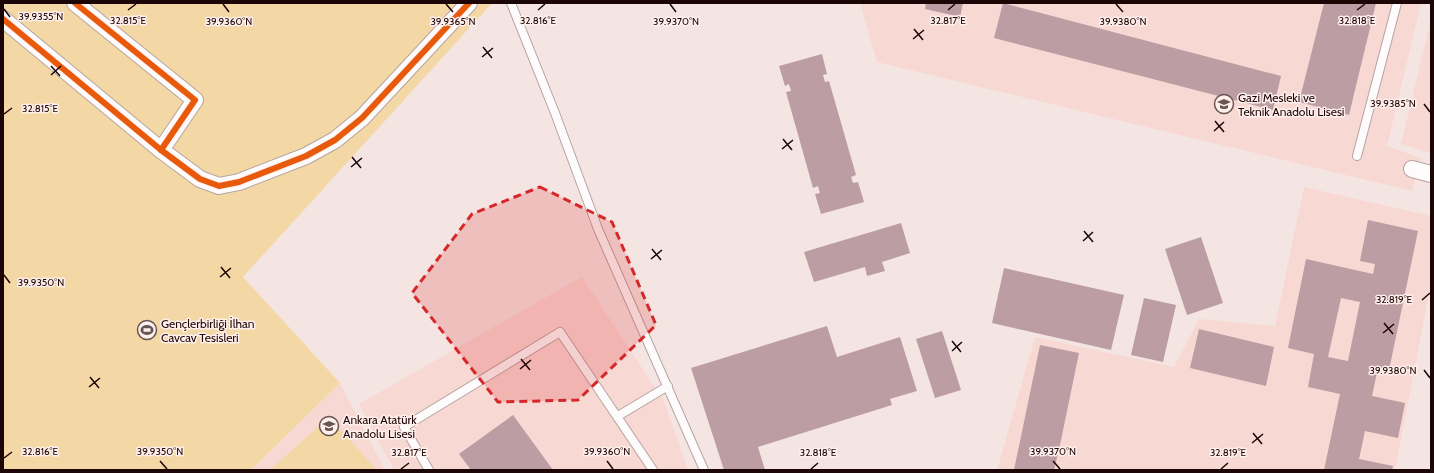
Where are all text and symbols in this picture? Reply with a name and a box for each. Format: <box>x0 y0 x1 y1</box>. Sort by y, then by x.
text: 39.9355°N <box>19 10 63 23</box>
text: 32.815°E <box>110 14 146 27</box>
text: 32.816°E <box>520 14 556 27</box>
text: 32.817°E <box>930 14 966 27</box>
text: 32.818°E <box>1339 14 1376 27</box>
text: 39.9360°N <box>206 15 252 28</box>
text: 39.9365°N <box>430 15 476 28</box>
text: 39.9370°N <box>653 15 699 28</box>
text: 39.9380°N <box>1099 15 1147 28</box>
place label: Gazi Mesleki ve Teknik Anadolu Lisesi <box>1238 90 1344 119</box>
school or university icon: Gazi Mesleki ve Teknik Anadolu Lisesi <box>1213 93 1235 115</box>
text: 39.9385°N <box>1370 97 1416 110</box>
text: 32.815°E <box>22 102 58 115</box>
text: 39.9350°N <box>18 276 64 289</box>
text: 32.819°E <box>1376 293 1413 306</box>
place label: Gençlerbirliği İlhan Cavcav Tesisleri <box>161 316 255 345</box>
sports icon: Gençlerbirliği İlhan Cavcav Tesisleri <box>136 319 158 341</box>
text: 39.9380°N <box>1369 364 1417 377</box>
place label: Ankara Atatürk Anadolu Lisesi <box>343 412 417 441</box>
school or university icon: Ankara Atatürk Anadolu Lisesi <box>318 415 340 437</box>
text: 32.816°E <box>22 445 58 458</box>
text: 39.9350°N <box>137 445 183 458</box>
text: 39.9360°N <box>584 445 630 458</box>
text: 39.9370°N <box>1030 445 1076 458</box>
text: 32.817°E <box>391 446 427 459</box>
text: 32.818°E <box>800 446 837 459</box>
text: 32.819°E <box>1210 446 1247 459</box>

